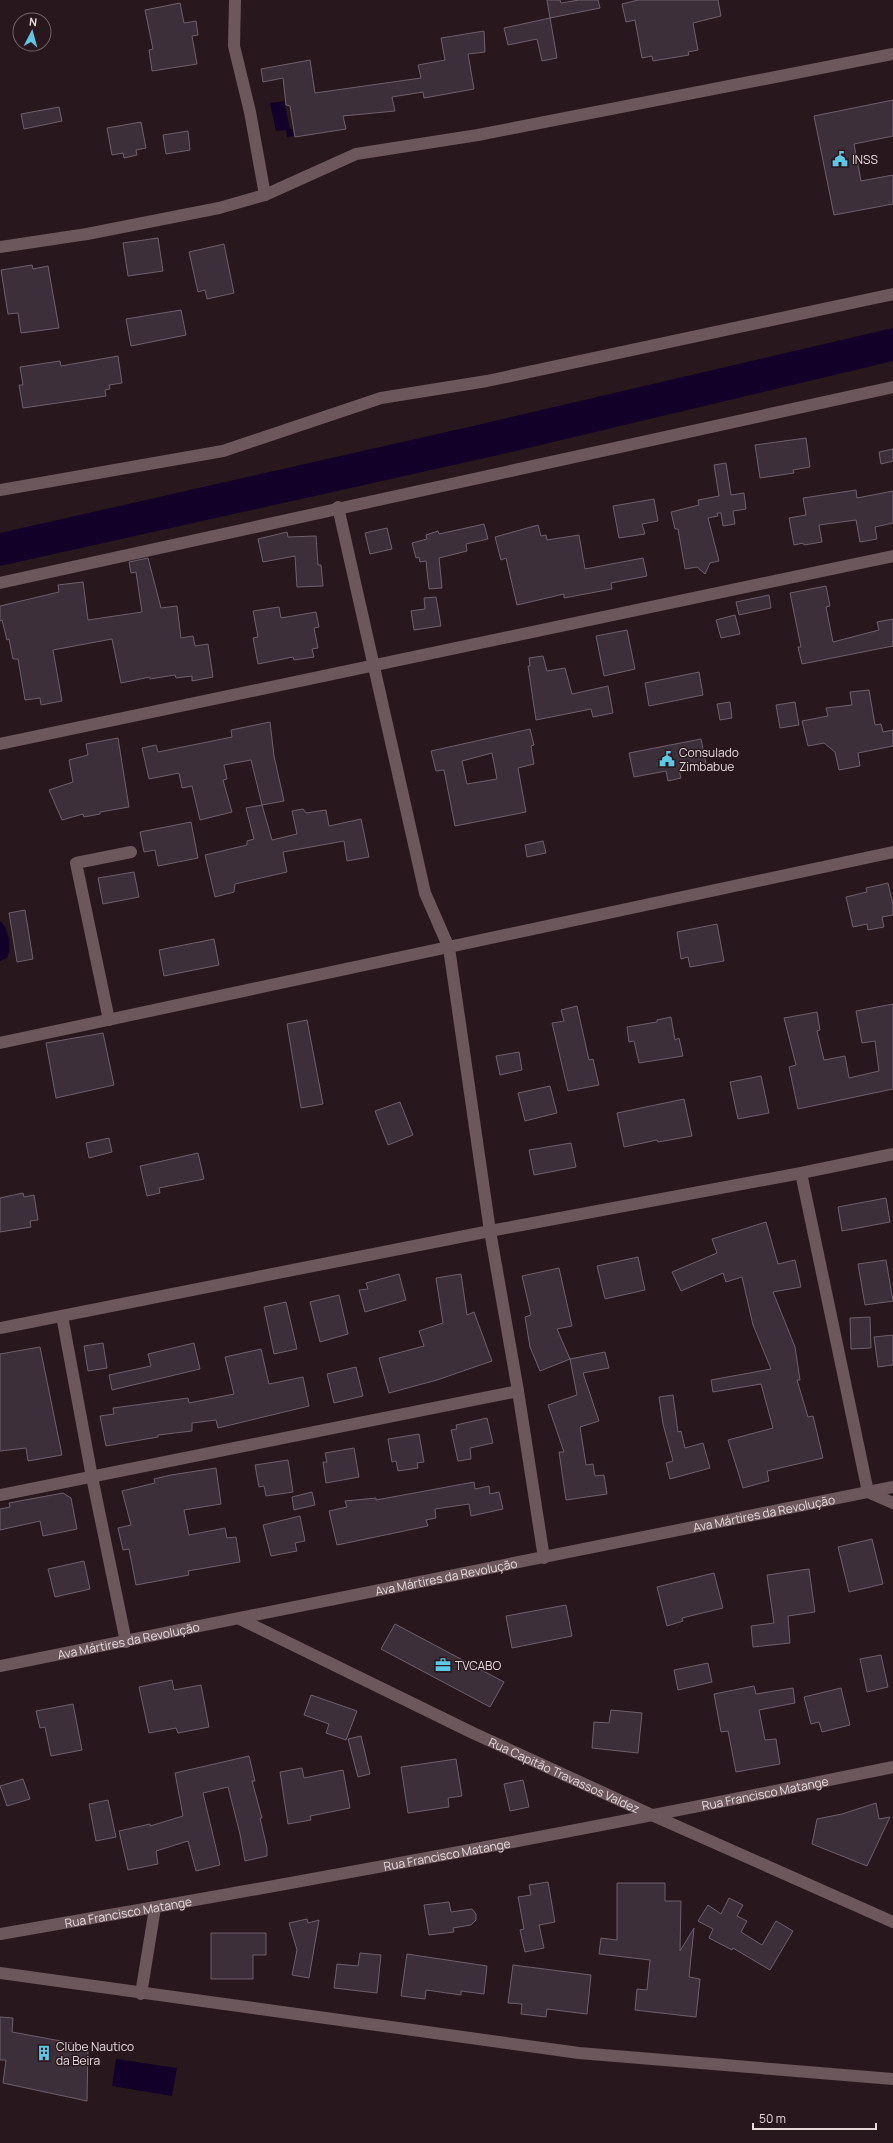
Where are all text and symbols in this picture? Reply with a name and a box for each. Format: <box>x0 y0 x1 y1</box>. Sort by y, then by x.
north arrow <box>12 12 52 52</box>
text: N <box>28 14 38 29</box>
public building icon: INSS <box>831 150 849 168</box>
place label: INSS <box>852 151 878 168</box>
place label: Consulado Zimbabue <box>679 744 739 775</box>
public building icon: Consulado Zimbabue <box>658 750 676 768</box>
street label: Ava Mártires da Revolução <box>691 1490 836 1535</box>
street label: Ava Mártires da Revolução <box>374 1554 519 1599</box>
street label: Ava Mártires da Revolução <box>56 1618 201 1663</box>
office icon: TVCABO <box>434 1656 452 1674</box>
place label: TVCABO <box>455 1657 501 1674</box>
street label: Rua Capitão Travassos Valdez <box>486 1733 643 1817</box>
street label: Rua Francisco Matange <box>700 1772 830 1814</box>
street label: Rua Francisco Matange <box>382 1834 512 1874</box>
street label: Rua Francisco Matange <box>63 1892 193 1931</box>
place label: Clube Nautico da Beira <box>56 2038 134 2069</box>
building icon: Clube Nautico da Beira <box>35 2044 53 2062</box>
scale bar <box>753 2105 876 2131</box>
text: 50 m <box>759 2110 786 2127</box>

